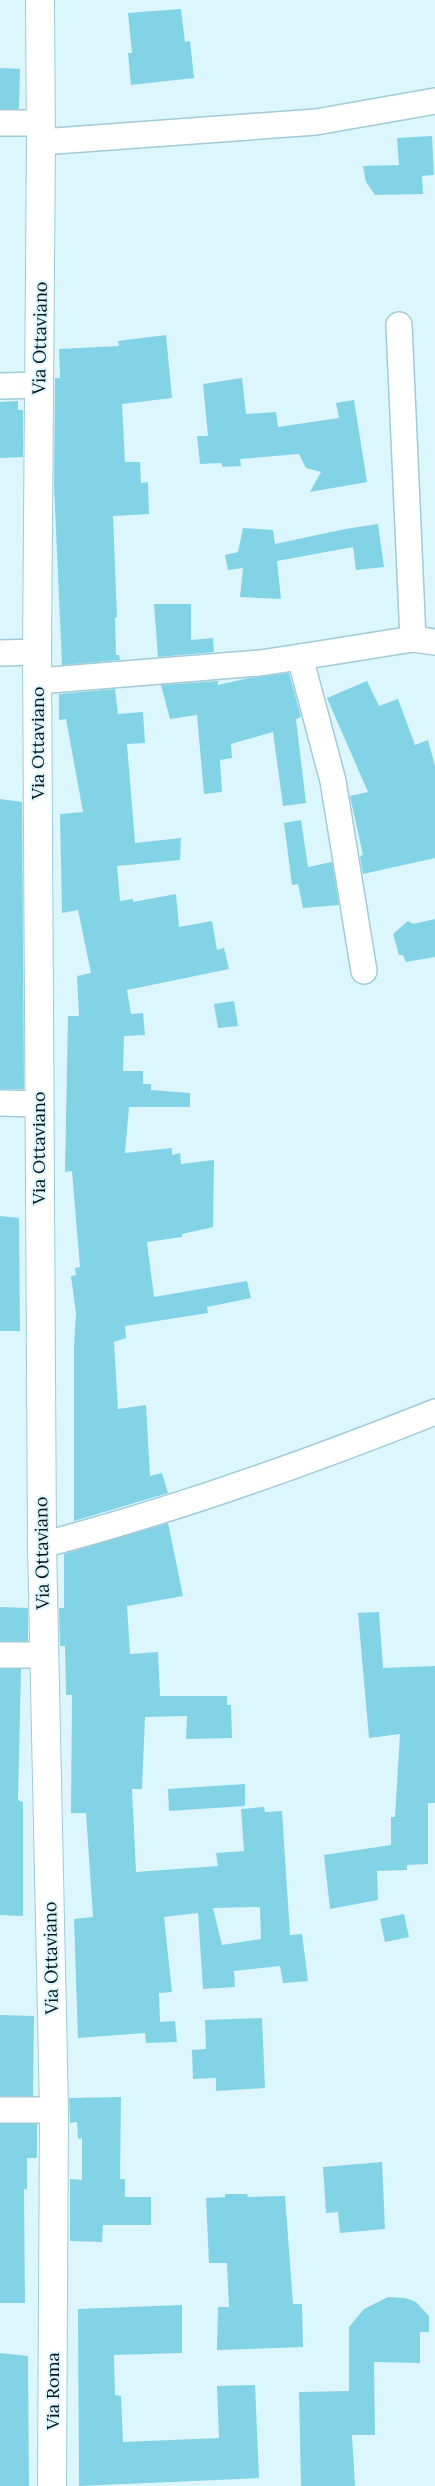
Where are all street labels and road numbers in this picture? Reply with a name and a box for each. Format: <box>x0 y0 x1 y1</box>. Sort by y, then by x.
street label: Via Ottaviano <box>27 281 52 396</box>
street label: Via Ottaviano <box>26 687 49 800</box>
street label: Via Ottaviano <box>27 1092 50 1205</box>
street label: Via Ottaviano <box>29 1496 54 1611</box>
street label: Via Ottaviano <box>38 1901 63 2016</box>
street label: Via Roma <box>41 2352 64 2431</box>

